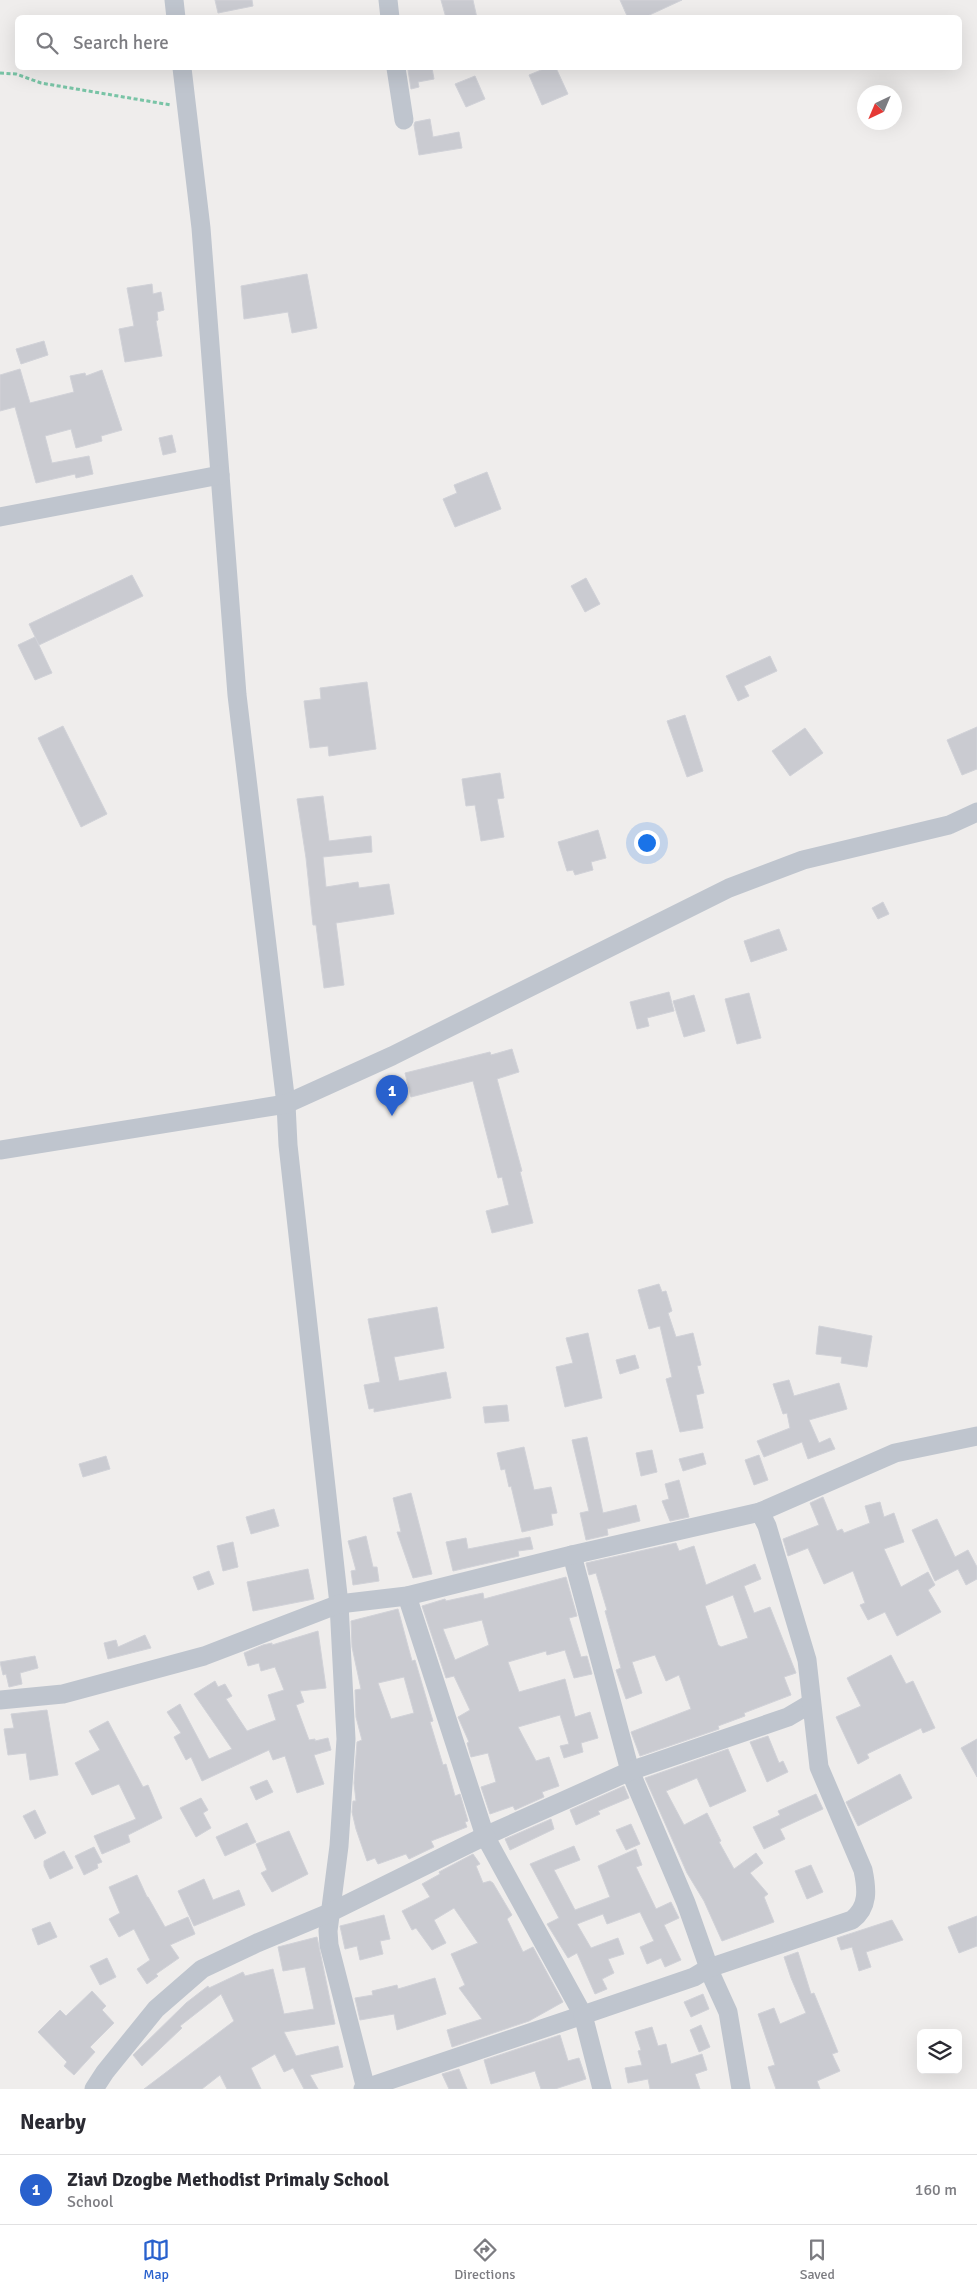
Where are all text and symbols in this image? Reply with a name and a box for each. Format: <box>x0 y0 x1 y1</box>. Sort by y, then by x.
search box <box>15 15 962 70</box>
icon: search <box>33 29 61 57</box>
text: Search here <box>73 31 169 55</box>
north arrow <box>857 85 902 130</box>
your location <box>634 830 660 856</box>
pin: 1 <box>376 1075 408 1116</box>
map controls <box>917 2029 962 2074</box>
button: layers <box>917 2029 962 2074</box>
text: Nearby <box>20 2109 86 2135</box>
text: Ziavi Dzogbe Methodist Primaly School <box>67 2168 389 2192</box>
text: 1 <box>32 2180 40 2200</box>
text: 160 m <box>915 2180 957 2200</box>
text: School <box>67 2192 113 2212</box>
tab: Map <box>142 2236 170 2283</box>
tab: Directions <box>454 2236 515 2283</box>
tab: Saved <box>800 2236 835 2283</box>

